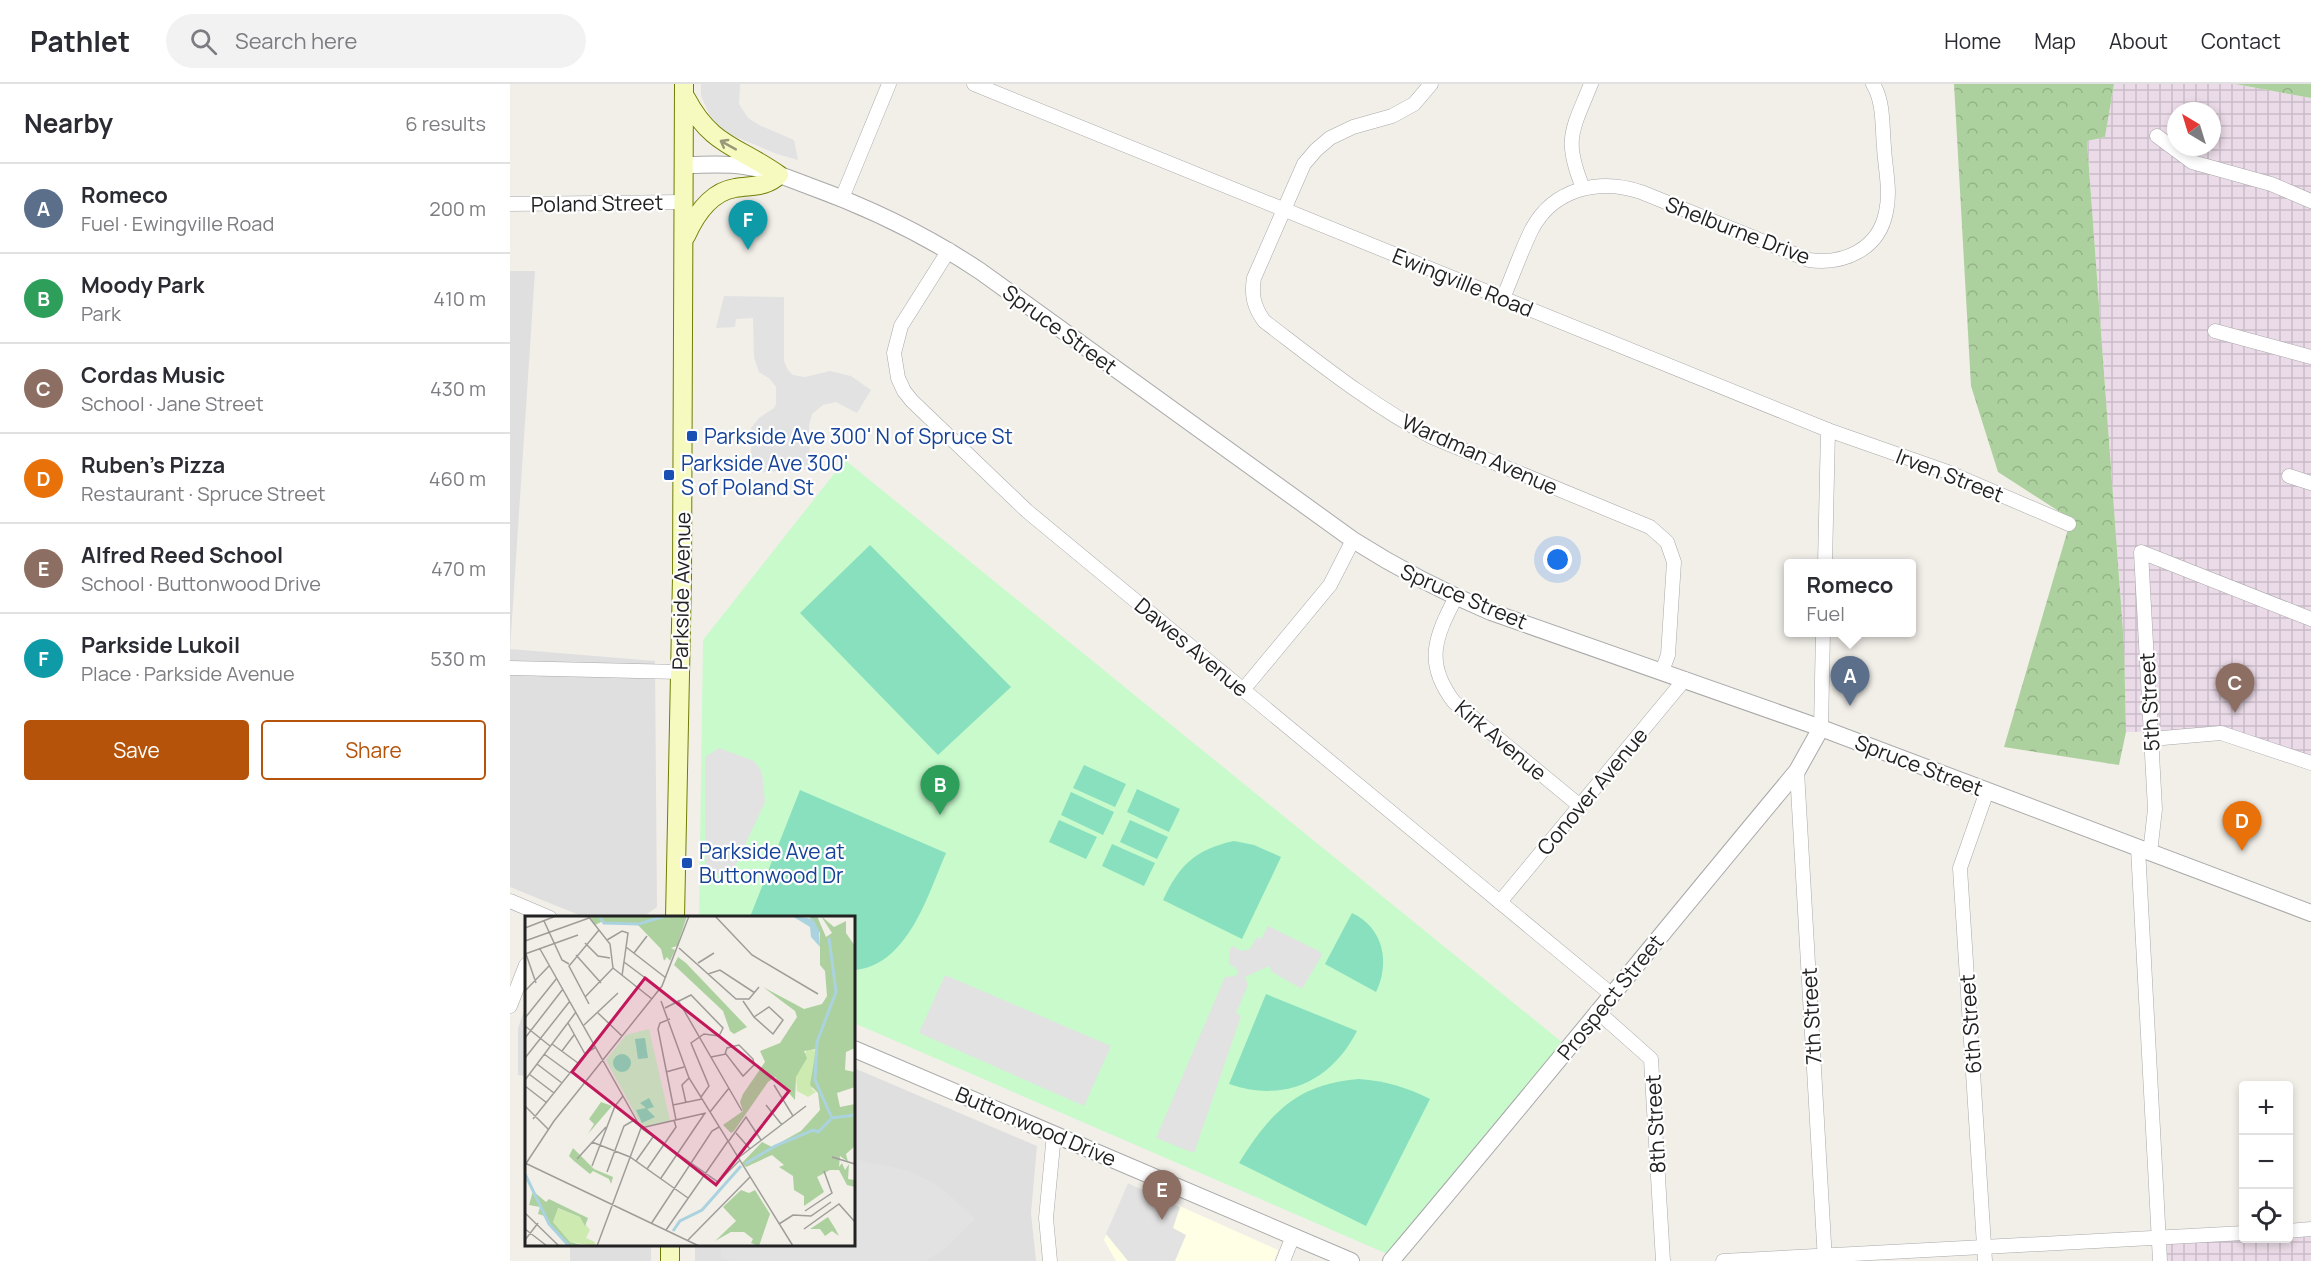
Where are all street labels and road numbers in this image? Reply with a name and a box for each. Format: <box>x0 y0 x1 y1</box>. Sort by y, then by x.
street label: Poland Street <box>531 188 663 218</box>
street label: Shelburne Drive <box>1662 190 1814 270</box>
street label: Ewingville Road <box>1388 241 1538 323</box>
street label: Spruce Street <box>997 278 1123 380</box>
street label: Wardman Avenue <box>1397 407 1563 501</box>
street label: Irven Street <box>1892 442 2008 508</box>
street label: Parkside Avenue <box>666 512 696 670</box>
street label: Spruce Street <box>1396 557 1532 635</box>
street label: Dawes Avenue <box>1129 591 1255 703</box>
street label: 5th Street <box>2132 652 2166 752</box>
street label: Kirk Avenue <box>1449 693 1553 787</box>
street label: Conover Avenue <box>1530 721 1654 861</box>
street label: Spruce Street <box>1851 728 1987 802</box>
street label: Prospect Street <box>1551 928 1669 1066</box>
street label: 7th Street <box>1794 967 1828 1065</box>
street label: 6th Street <box>1953 973 1987 1075</box>
street label: 8th Street <box>1638 1074 1672 1174</box>
street label: Buttonwood Drive <box>951 1079 1121 1173</box>

